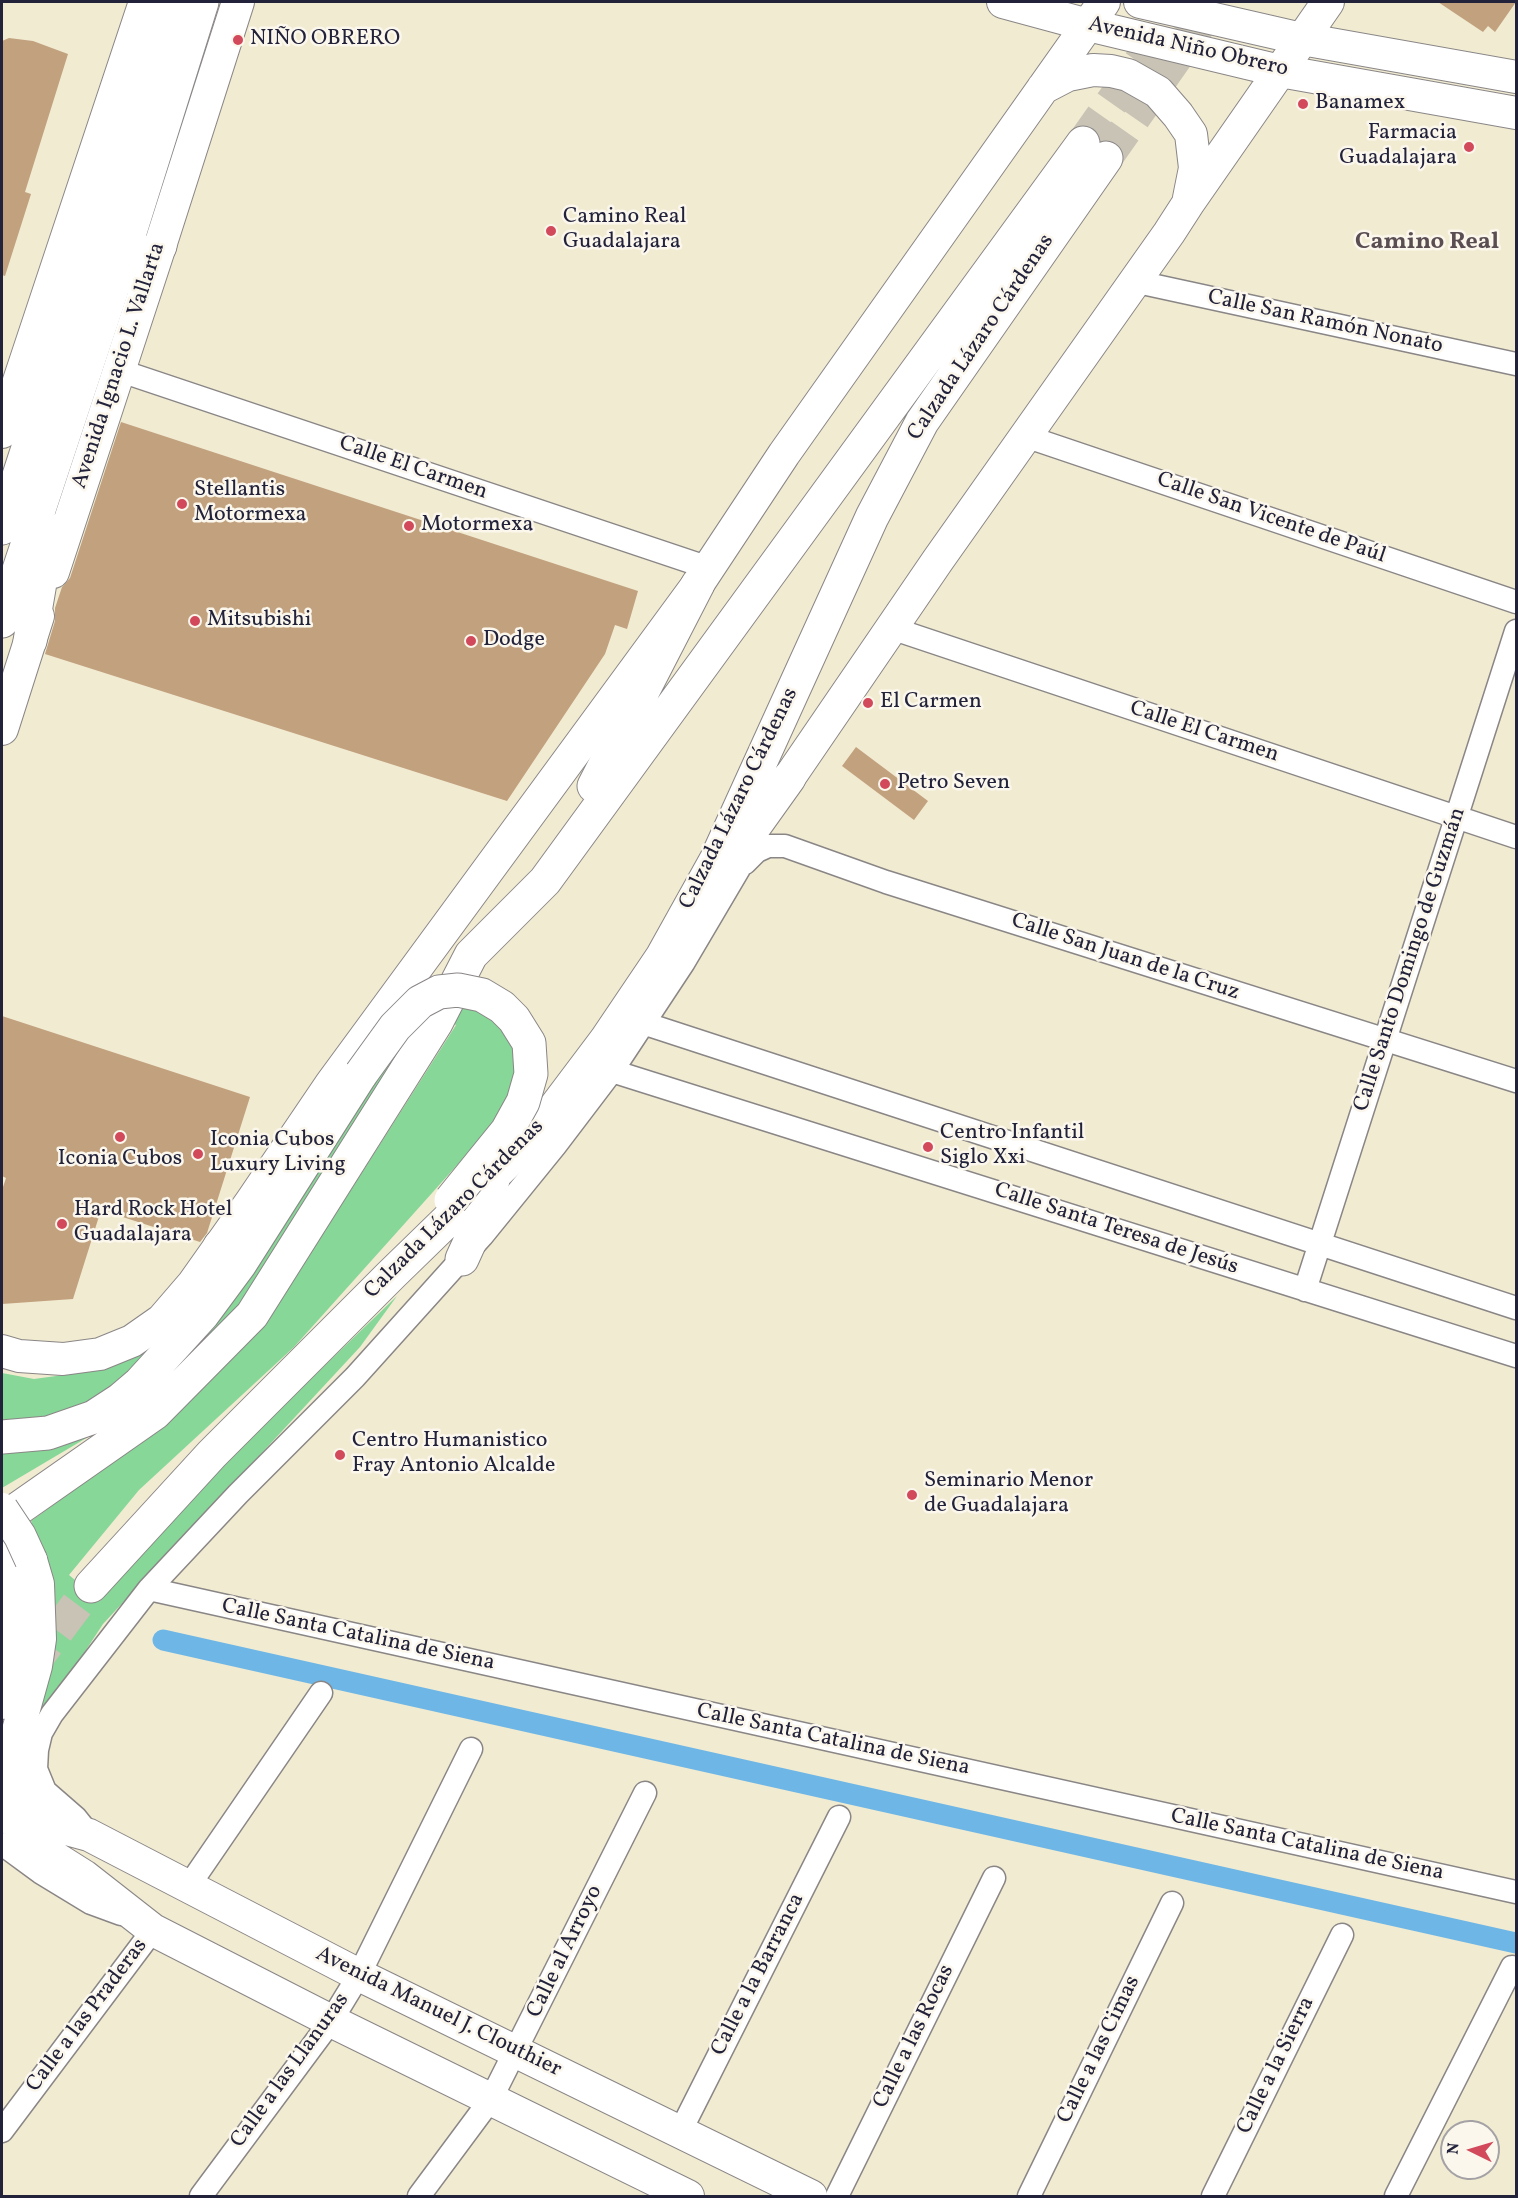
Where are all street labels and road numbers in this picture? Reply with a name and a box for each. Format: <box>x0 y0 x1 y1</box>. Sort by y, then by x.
street label: Avenida Niño Obrero <box>1085 12 1291 84</box>
street label: Calzada Lázaro Cárdenas <box>903 230 1061 446</box>
street label: Avenida Ignacio L. Vallarta <box>68 240 172 492</box>
street label: Calle San Ramón Nonato <box>1205 285 1445 361</box>
street label: Calle El Carmen <box>335 431 491 507</box>
street label: Calle San Vicente de Paúl <box>1153 467 1389 571</box>
street label: Calzada Lázaro Cárdenas <box>675 684 805 914</box>
street label: Calle El Carmen <box>1126 696 1282 770</box>
street label: Calle Santo Domingo de Guzmán <box>1349 805 1473 1115</box>
street label: Calle San Juan de la Cruz <box>1008 909 1242 1007</box>
street label: Calzada Lázaro Cárdenas <box>360 1115 550 1305</box>
street label: Calle Santa Teresa de Jesús <box>991 1178 1241 1282</box>
street label: Calle Santa Catalina de Siena <box>219 1594 497 1678</box>
street label: Calle Santa Catalina de Siena <box>694 1699 972 1783</box>
street label: Calle Santa Catalina de Siena <box>1168 1804 1446 1888</box>
street label: Calle al Arroyo <box>523 1881 609 2023</box>
street label: Calle a la Barranca <box>707 1889 811 2061</box>
street label: Calle a las Praderas <box>22 1934 154 2098</box>
street label: Avenida Manuel J. Clouthier <box>311 1942 565 2084</box>
street label: Calle a las Rocas <box>869 1961 961 2113</box>
street label: Calle a las Cimas <box>1053 1972 1147 2128</box>
street label: Calle a las Llanuras <box>226 1988 356 2154</box>
street label: Calle a la Sierra <box>1232 1993 1322 2139</box>

